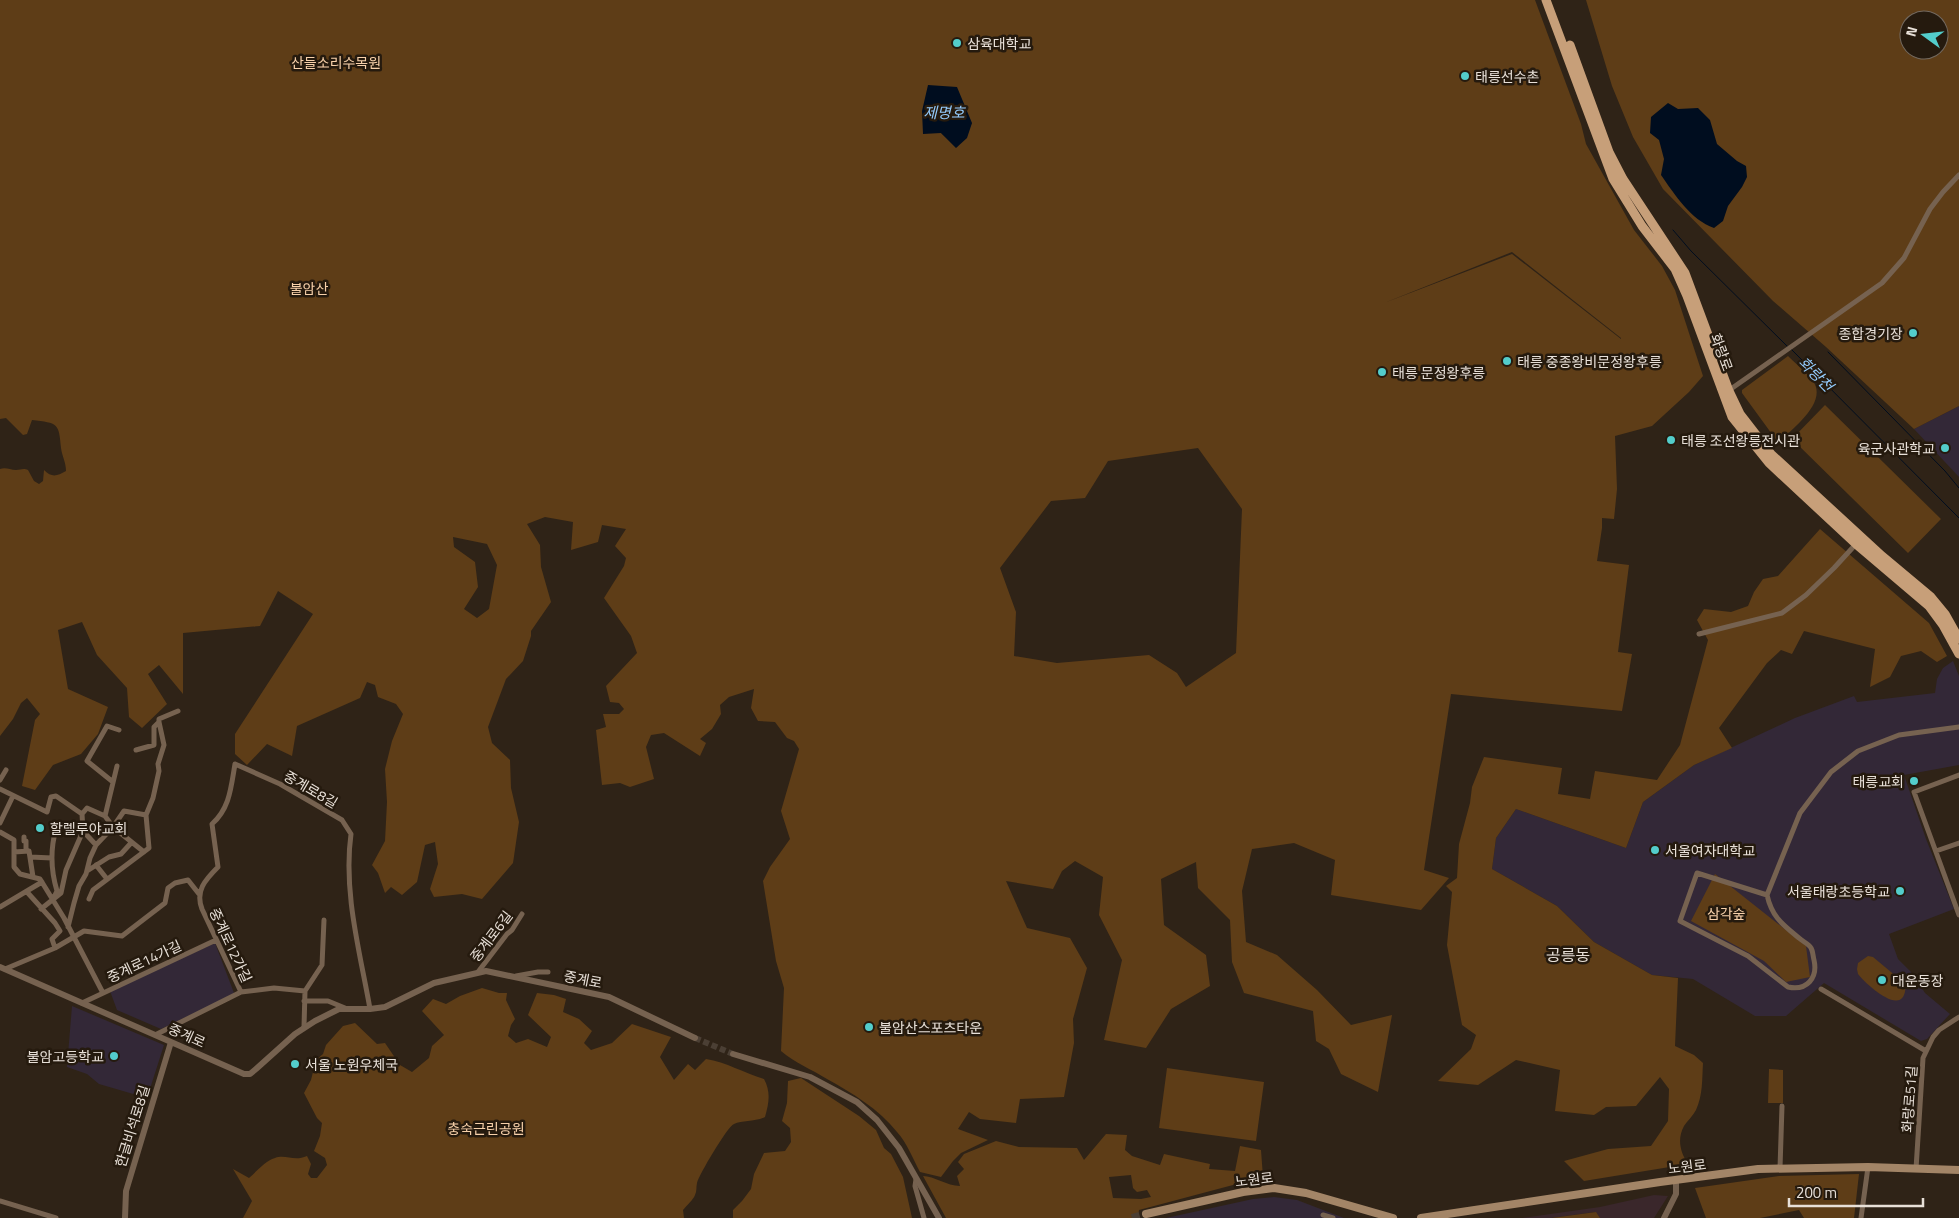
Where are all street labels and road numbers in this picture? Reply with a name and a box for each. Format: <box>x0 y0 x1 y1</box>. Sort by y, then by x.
street label: 화랑로 <box>1706 330 1739 374</box>
street label: 중계로8길 <box>280 765 342 813</box>
street label: 중계로12가길 <box>205 904 257 986</box>
street label: 중계로6길 <box>465 906 517 966</box>
street label: 중계로14가길 <box>103 935 185 987</box>
street label: 중계로 <box>562 965 604 993</box>
street label: 중계로 <box>165 1018 209 1052</box>
street label: 화랑로51길 <box>1896 1065 1922 1133</box>
street label: 한글비석로8길 <box>110 1082 154 1170</box>
street label: 노원로 <box>1667 1153 1708 1179</box>
street label: 노원로 <box>1234 1166 1275 1192</box>

